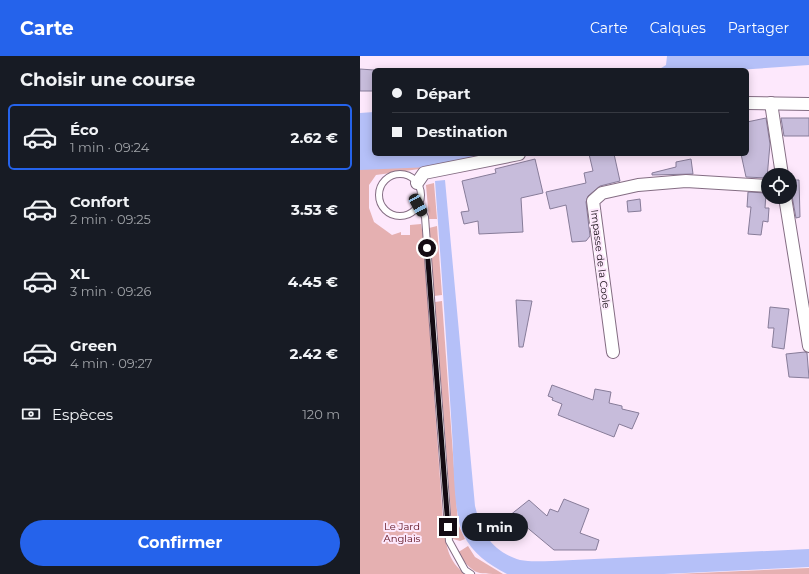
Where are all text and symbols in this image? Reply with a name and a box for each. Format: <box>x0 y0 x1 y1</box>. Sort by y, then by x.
text: Carte <box>20 17 74 40</box>
text: Carte <box>590 19 628 37</box>
text: Calques <box>650 19 706 37</box>
text: Partager <box>728 19 789 37</box>
text: Choisir une course <box>20 69 195 91</box>
text: Départ <box>416 84 471 103</box>
icon: car <box>22 119 58 155</box>
text: Éco <box>70 120 99 139</box>
text: Destination <box>416 122 508 141</box>
text: 2.62 € <box>290 128 338 147</box>
text: 1 min · 09:24 <box>70 139 149 155</box>
map controls <box>761 168 797 204</box>
button: locate <box>761 168 797 204</box>
icon: car <box>22 191 58 227</box>
text: Confort <box>70 192 130 211</box>
car <box>407 192 429 218</box>
text: 3.53 € <box>291 200 338 219</box>
street label: Impasse de la Coole <box>588 209 613 309</box>
text: 2 min · 09:25 <box>70 211 151 227</box>
route start <box>418 239 436 257</box>
icon: car <box>22 263 58 299</box>
text: XL <box>70 264 89 283</box>
text: 4.45 € <box>288 272 338 291</box>
text: 3 min · 09:26 <box>70 283 151 299</box>
icon: car <box>22 335 58 371</box>
text: Green <box>70 336 117 355</box>
text: 2.42 € <box>289 344 338 363</box>
text: 4 min · 09:27 <box>70 355 152 371</box>
icon: cash <box>20 403 42 425</box>
text: Espèces <box>52 405 113 424</box>
text: 120 m <box>302 406 340 422</box>
callout: 1 min <box>462 513 528 541</box>
route end <box>439 518 457 536</box>
text: 1 min <box>477 519 513 535</box>
button: Confirmer <box>20 520 340 566</box>
park label: Le Jard Anglais <box>384 520 421 545</box>

